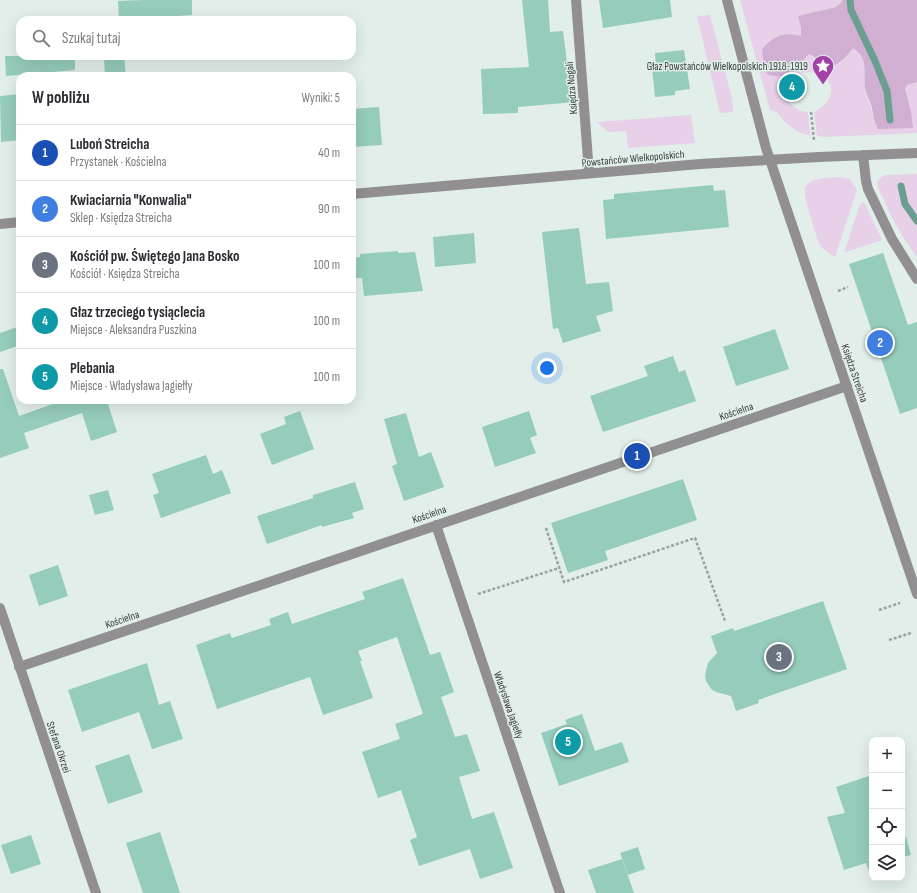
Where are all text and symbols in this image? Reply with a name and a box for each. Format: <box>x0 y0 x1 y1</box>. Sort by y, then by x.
search box <box>16 16 356 60</box>
icon: search <box>30 27 52 49</box>
text: Szukaj tutaj <box>62 29 120 48</box>
place icon: Głaz Powstańców Wielkopolskich 1918-1919 <box>810 53 836 86</box>
place label: Głaz Powstańców Wielkopolskich 1918-1919 <box>647 60 808 73</box>
street label: Księdza Nogali <box>563 61 580 115</box>
pin: 4 <box>779 72 805 102</box>
text: W pobliżu <box>32 88 90 108</box>
text: Wyniki: 5 <box>302 90 340 106</box>
text: Luboń Streicha <box>70 135 149 154</box>
text: 1 <box>42 145 48 161</box>
text: 40 m <box>318 145 340 161</box>
street label: Powstańców Wielkopolskich <box>581 148 685 169</box>
text: Przystanek · Kościelna <box>70 154 167 170</box>
text: Kwiaciarnia "Konwalia" <box>70 191 192 210</box>
text: 2 <box>42 201 48 217</box>
text: 90 m <box>318 201 340 217</box>
text: Sklep · Księdza Streicha <box>70 210 172 226</box>
text: Kościół pw. Świętego Jana Bosko <box>70 247 240 266</box>
text: 3 <box>42 257 48 273</box>
text: 100 m <box>313 257 340 273</box>
text: Kościół · Księdza Streicha <box>70 266 180 282</box>
text: Głaz trzeciego tysiąclecia <box>70 303 205 322</box>
text: 4 <box>42 313 48 329</box>
text: 100 m <box>313 313 340 329</box>
text: Miejsce · Aleksandra Puszkina <box>70 322 197 338</box>
pin: 2 <box>867 328 893 358</box>
street label: Księdza Streicha <box>839 342 871 404</box>
your location <box>537 358 557 378</box>
text: Plebania <box>70 359 115 378</box>
text: 5 <box>42 369 48 385</box>
text: 100 m <box>313 369 340 385</box>
text: Miejsce · Władysława Jagiełły <box>70 378 193 394</box>
street label: Kościelna <box>717 400 755 423</box>
pin: 1 <box>624 441 650 471</box>
street label: Kościelna <box>410 503 448 526</box>
street label: Kościelna <box>103 608 141 631</box>
pin: 3 <box>766 642 792 672</box>
street label: Władysława Jagiełły <box>491 670 526 741</box>
street label: Stefana Okrzei <box>44 720 73 775</box>
pin: 5 <box>555 727 581 757</box>
map controls <box>869 737 905 881</box>
button: + <box>869 737 905 773</box>
button: − <box>869 773 905 809</box>
button: locate <box>869 809 905 845</box>
button: layers <box>869 845 905 881</box>

